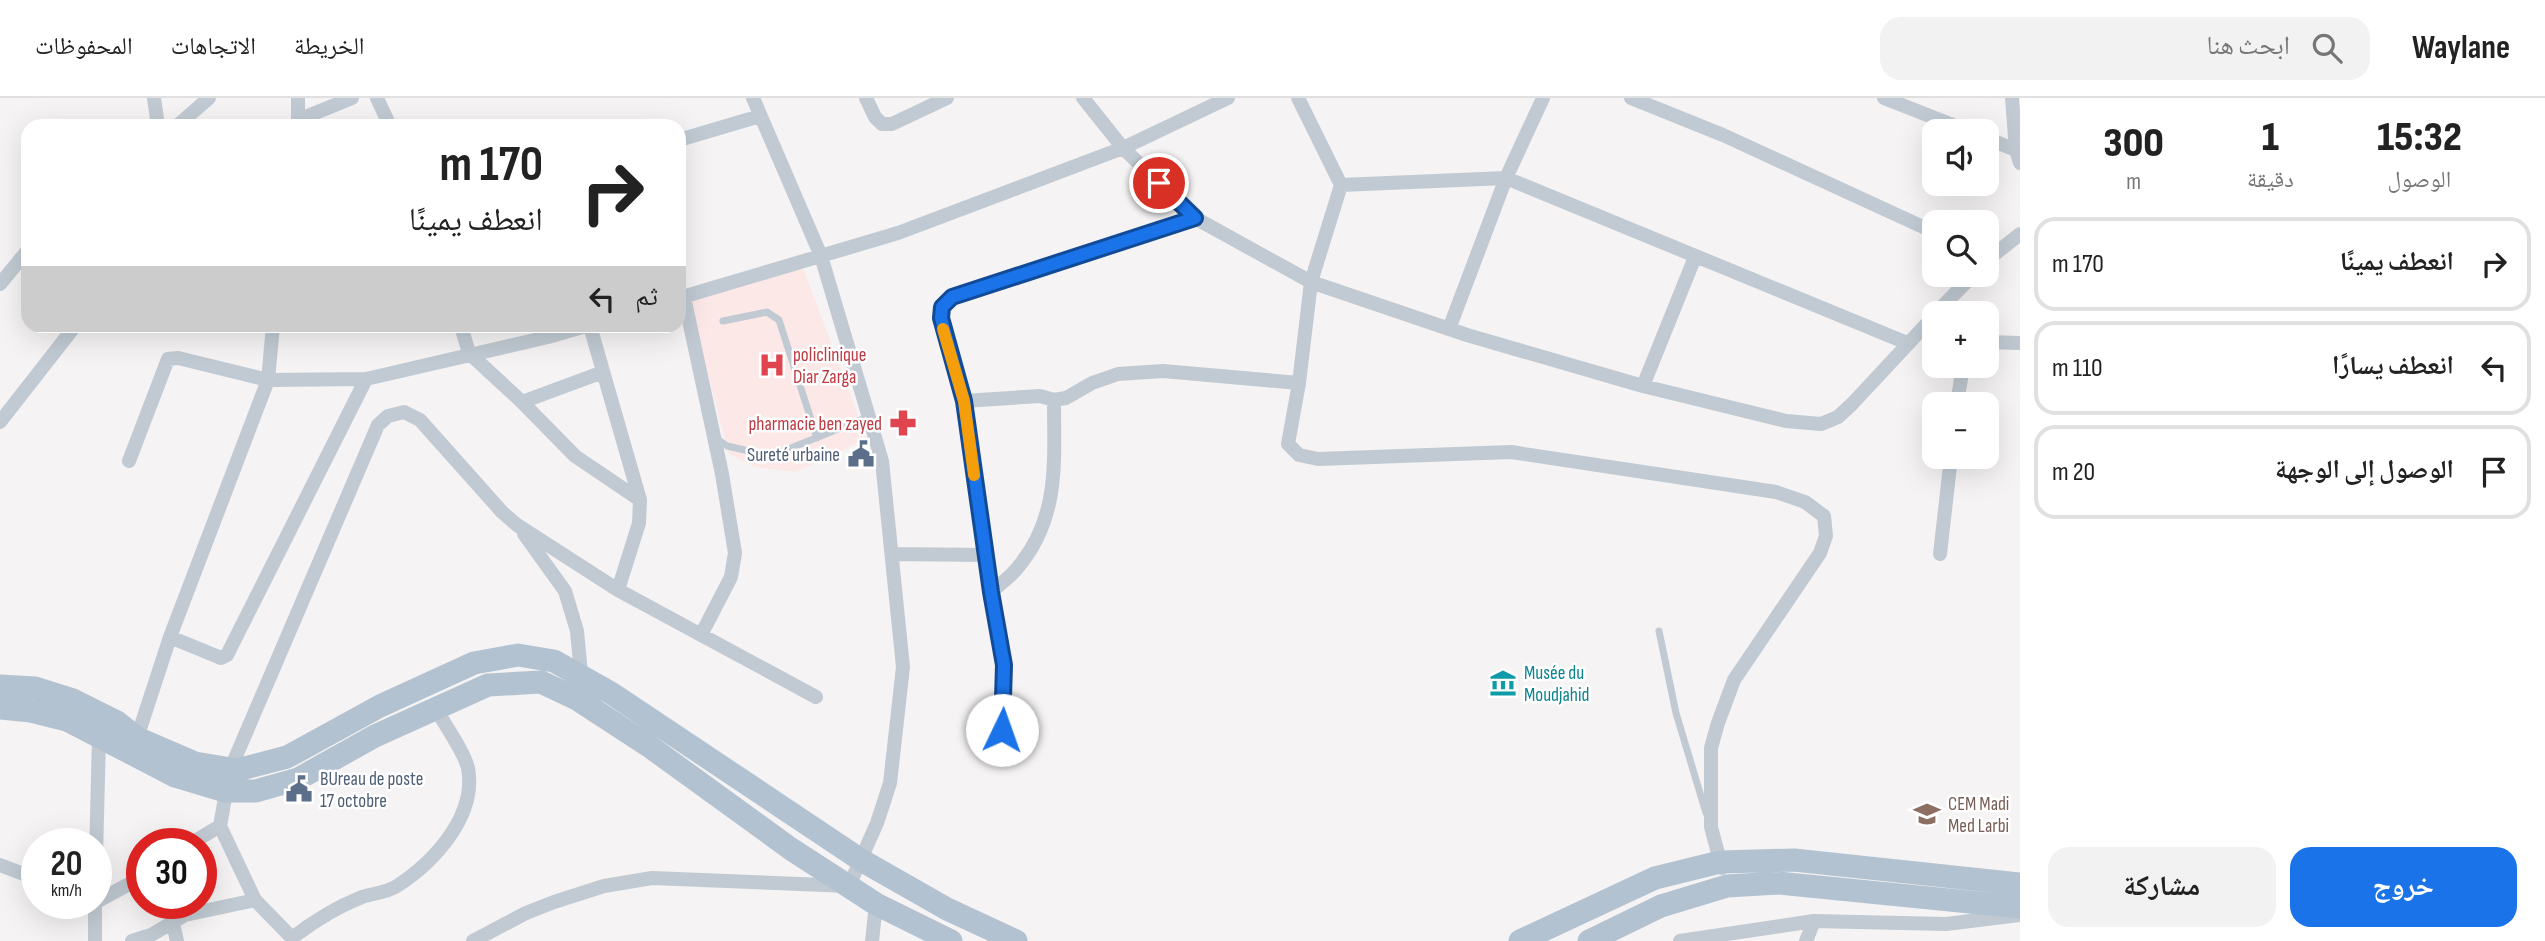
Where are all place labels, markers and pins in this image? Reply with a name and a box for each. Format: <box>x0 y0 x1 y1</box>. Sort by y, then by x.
pin <box>1129 153 1189 213</box>
place label: policlinique Diar Zarga <box>793 344 866 389</box>
hospital icon: policlinique Diar Zarga <box>757 350 787 380</box>
pharmacy icon: pharmacie ben zayed <box>888 408 918 438</box>
place label: pharmacie ben zayed <box>749 413 882 436</box>
public building icon: Sureté urbaine <box>846 439 876 469</box>
place label: Sureté urbaine <box>747 444 840 467</box>
place label: Musée du Moudjahid <box>1524 662 1589 707</box>
museum icon: Musée du Moudjahid <box>1488 668 1518 698</box>
place label: BUreau de poste 17 octobre <box>320 768 423 813</box>
public building icon: BUreau de poste 17 octobre <box>284 774 314 804</box>
place label: CEM Madi Med Larbi <box>1948 793 2009 838</box>
school or university icon: CEM Madi Med Larbi <box>1912 799 1942 829</box>

